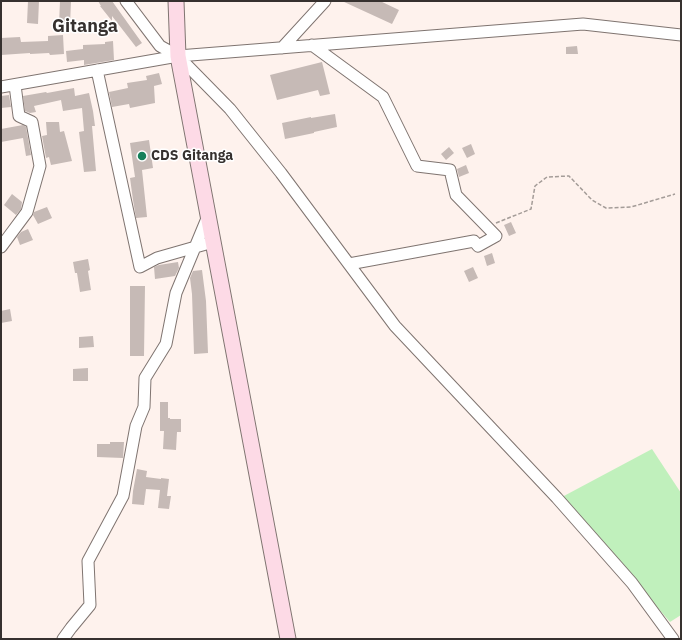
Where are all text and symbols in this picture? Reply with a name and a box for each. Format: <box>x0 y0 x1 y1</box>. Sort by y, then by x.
district label: Gitanga <box>52 16 118 38</box>
place label: CDS Gitanga <box>151 148 233 164</box>
marker: CDS Gitanga <box>136 150 148 162</box>

